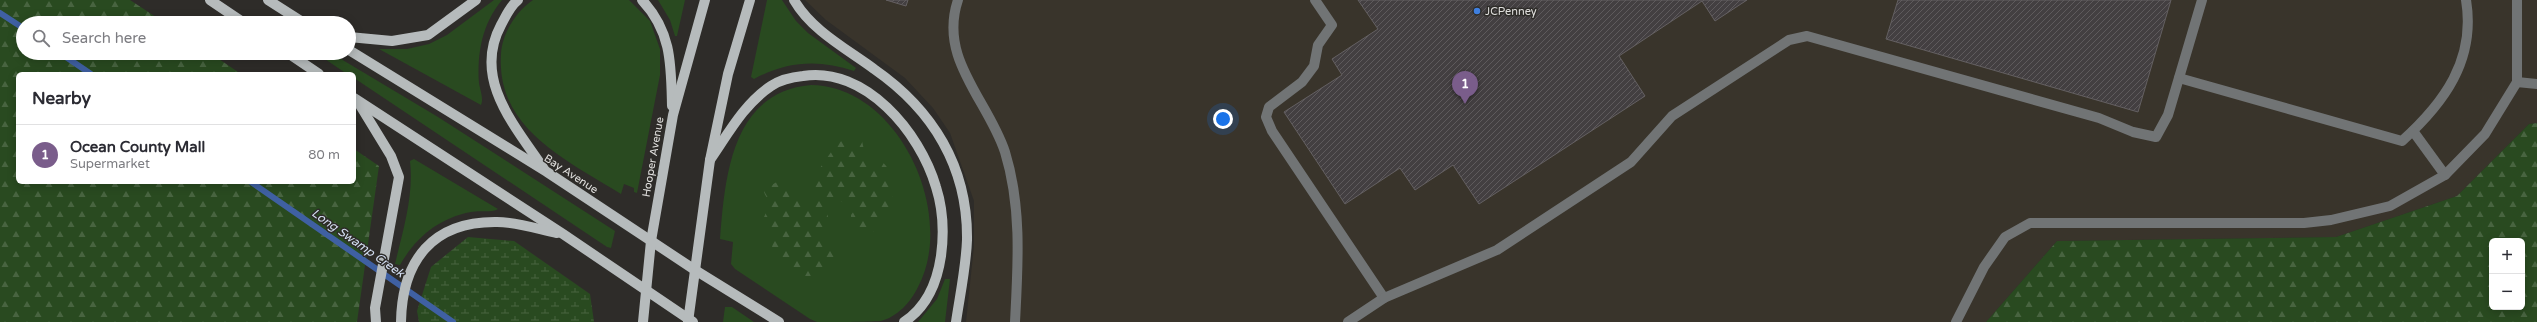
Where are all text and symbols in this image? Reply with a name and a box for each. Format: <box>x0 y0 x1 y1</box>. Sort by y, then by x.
place label: JCPenney <box>1485 5 1537 18</box>
marker: JCPenney <box>1472 6 1482 16</box>
search box <box>16 16 356 60</box>
icon: search <box>30 27 52 49</box>
text: Search here <box>62 29 146 47</box>
pin: 1 <box>1452 71 1478 104</box>
text: Nearby <box>32 88 91 109</box>
your location <box>1213 109 1233 129</box>
street label: Hooper Avenue <box>640 116 666 198</box>
text: Ocean County Mall <box>70 138 205 156</box>
text: 1 <box>41 147 49 163</box>
text: 80 m <box>308 147 340 163</box>
street label: Bay Avenue <box>542 152 600 196</box>
text: Supermarket <box>70 156 150 172</box>
water label: Long Swamp Creek <box>309 206 408 281</box>
map controls <box>2489 238 2525 310</box>
button: + <box>2489 238 2525 274</box>
button: − <box>2489 274 2525 310</box>

